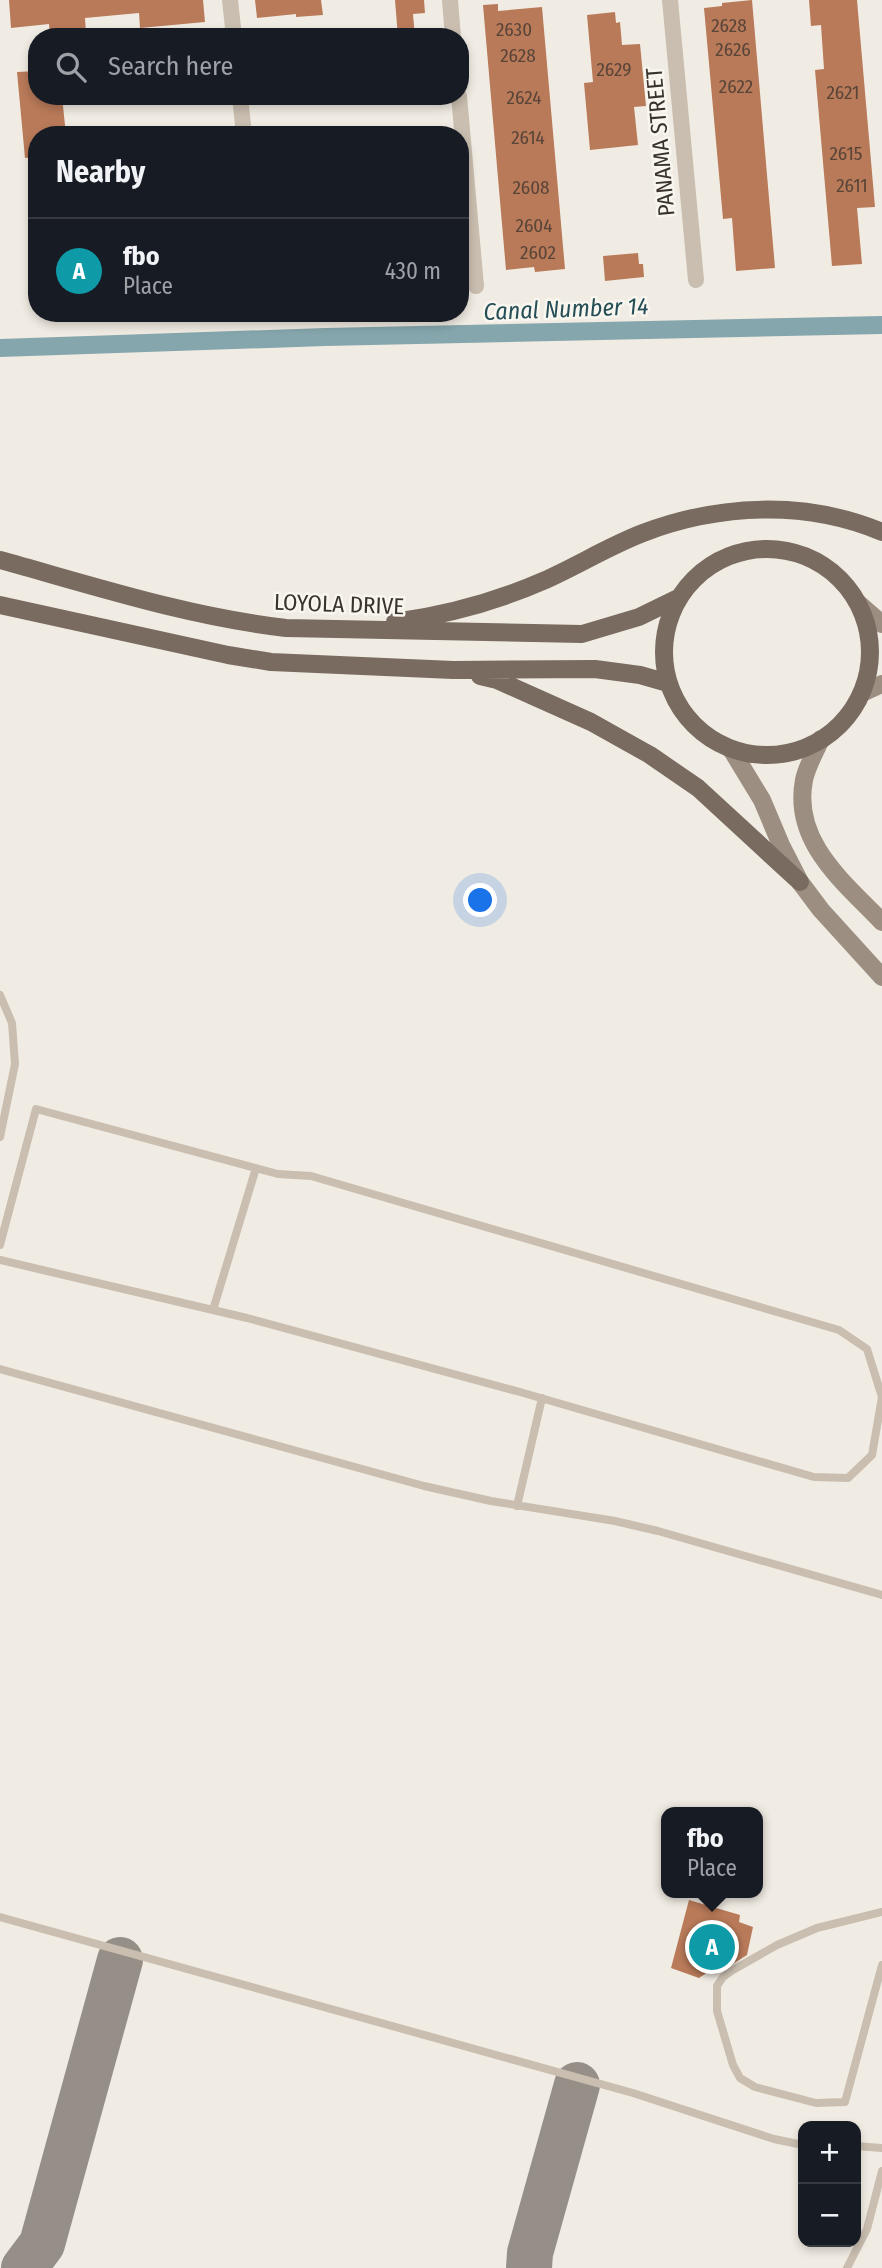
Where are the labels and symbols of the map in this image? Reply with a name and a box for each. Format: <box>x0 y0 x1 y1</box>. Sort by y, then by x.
house number: 2628 <box>711 14 747 37</box>
house number: 2630 <box>496 18 532 41</box>
house number: 2626 <box>715 38 751 61</box>
house number: 2628 <box>500 44 536 67</box>
house number: 2629 <box>596 58 632 81</box>
street label: PANAMA STREET <box>640 66 680 217</box>
house number: 2622 <box>719 75 753 98</box>
house number: 2621 <box>826 81 860 104</box>
house number: 2624 <box>507 86 541 109</box>
house number: 2614 <box>511 126 545 149</box>
house number: 2615 <box>829 142 863 165</box>
house number: 2611 <box>836 174 868 197</box>
house number: 2608 <box>512 176 550 199</box>
house number: 2604 <box>516 214 552 237</box>
house number: 2602 <box>520 241 556 264</box>
water label: Canal Number 14 <box>483 292 649 326</box>
street label: LOYOLA DRIVE <box>273 588 405 620</box>
your location <box>463 883 497 917</box>
pin: A <box>689 1921 735 1973</box>

